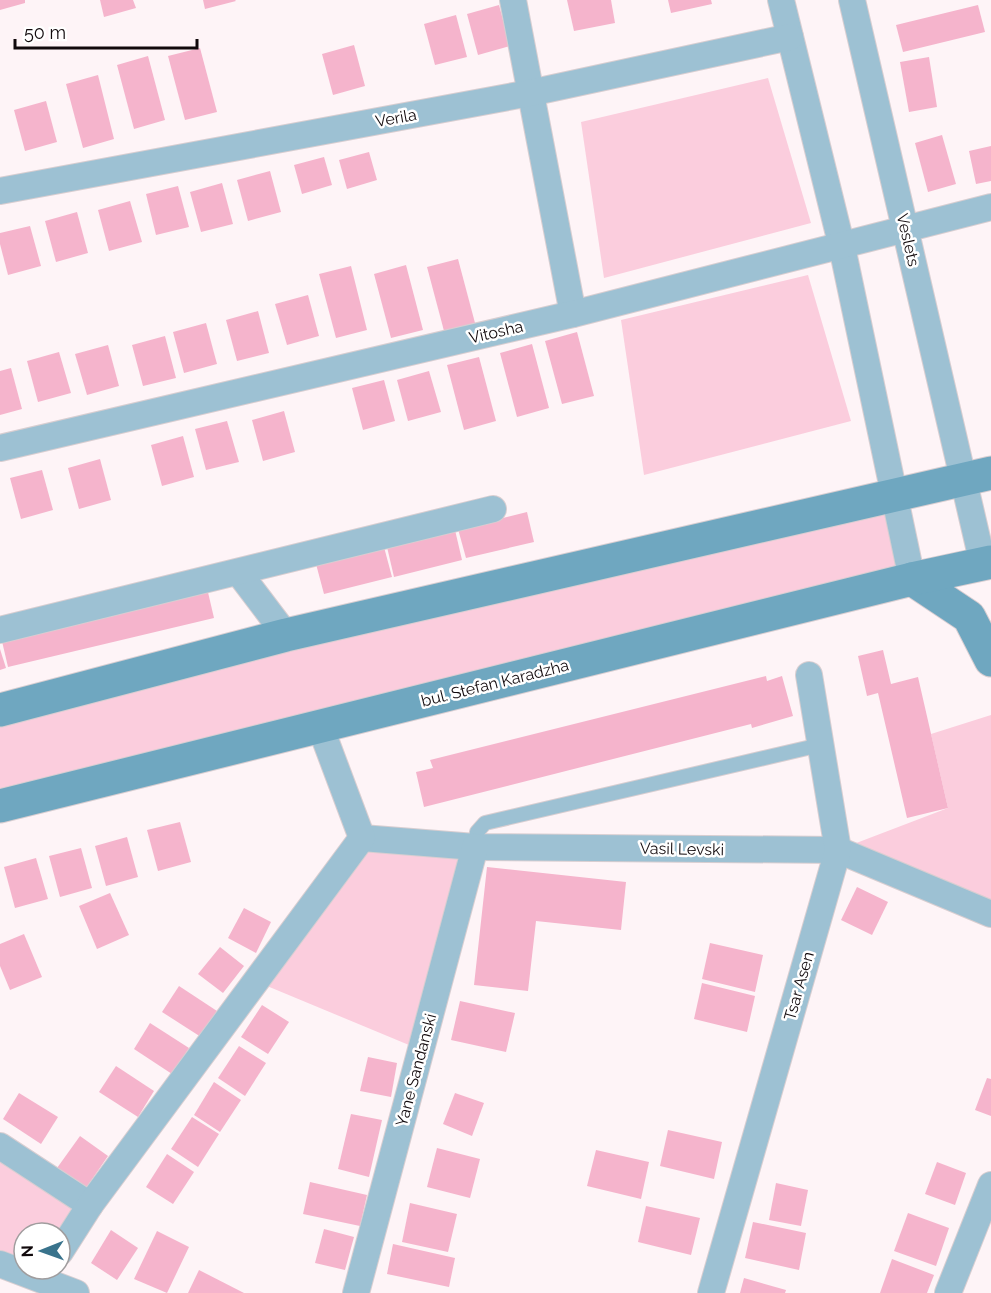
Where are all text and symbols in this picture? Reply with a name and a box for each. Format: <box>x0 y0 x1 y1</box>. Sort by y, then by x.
scale bar <box>15 12 196 50</box>
text: 50 m <box>24 22 66 43</box>
street label: Verila <box>374 105 418 131</box>
street label: Veslets <box>893 212 923 269</box>
street label: Vitosha <box>467 317 525 347</box>
street label: bul. Stefan Karadzha <box>419 655 571 711</box>
street label: Vasil Levski <box>640 839 724 859</box>
street label: Tsar Asen <box>780 949 818 1023</box>
street label: Yane Sandanski <box>392 1012 440 1128</box>
north arrow <box>12 1221 72 1281</box>
text: N <box>18 1245 37 1258</box>

